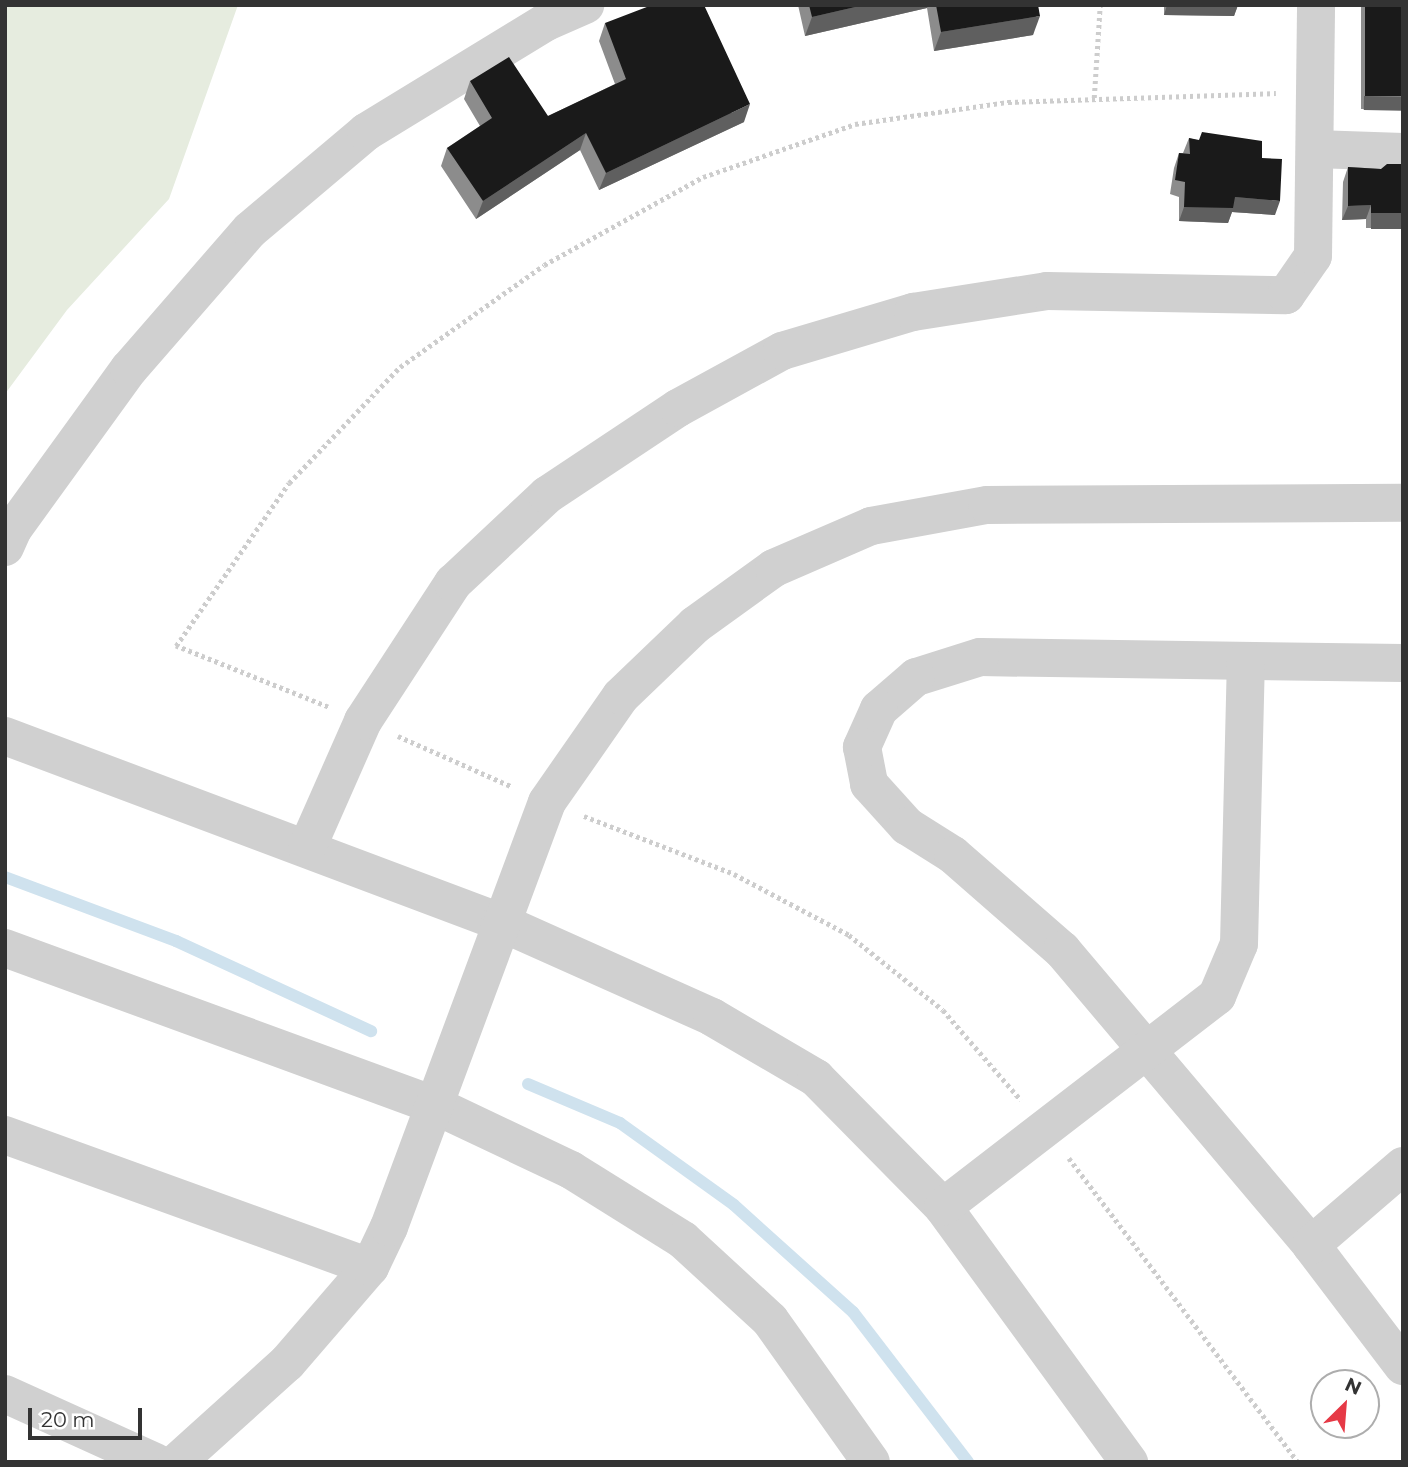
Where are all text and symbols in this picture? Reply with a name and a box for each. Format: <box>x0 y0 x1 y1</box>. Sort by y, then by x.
north arrow <box>1310 1369 1380 1439</box>
text: N <box>1341 1373 1365 1400</box>
scale bar <box>32 1394 145 1438</box>
text: 20 m <box>41 1407 95 1432</box>

